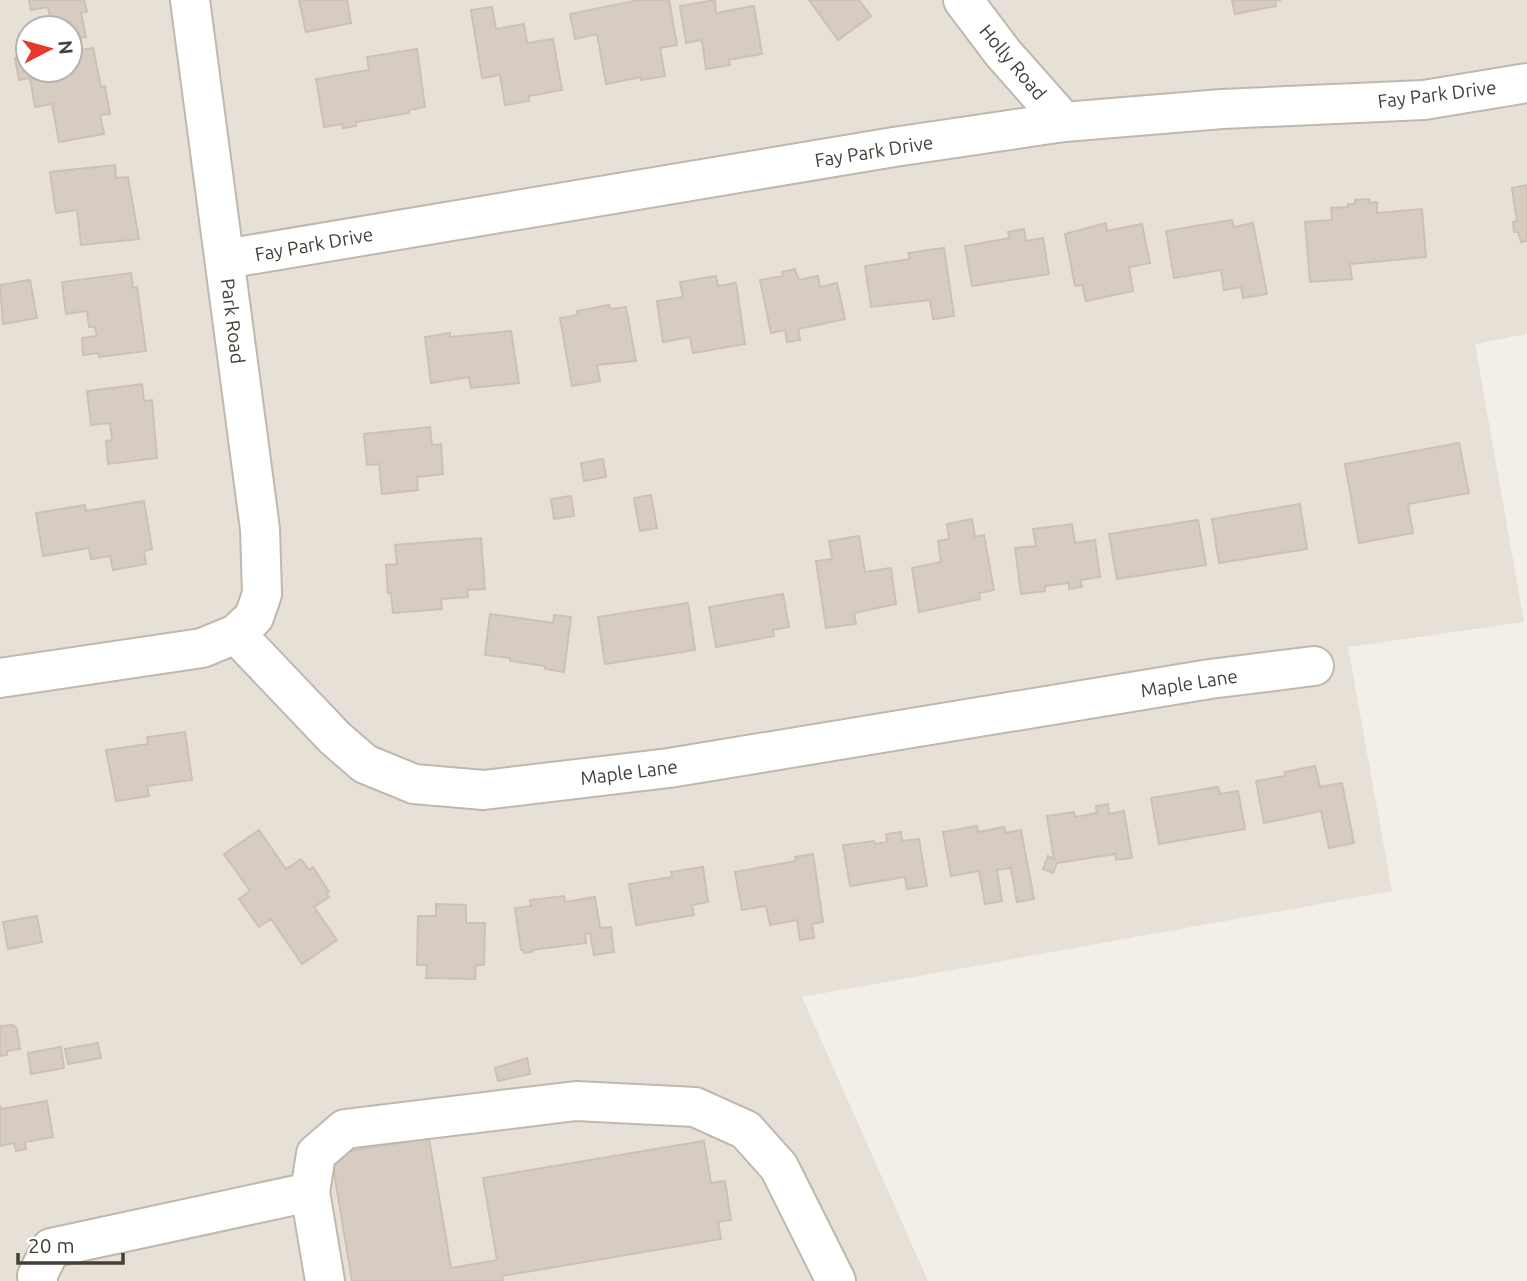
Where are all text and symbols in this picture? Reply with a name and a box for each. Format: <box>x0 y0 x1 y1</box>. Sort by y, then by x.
north arrow <box>14 14 84 84</box>
street label: Holly Road <box>975 20 1051 104</box>
text: N <box>54 39 78 55</box>
street label: Fay Park Drive <box>1376 76 1498 112</box>
street label: Fay Park Drive <box>813 131 935 171</box>
street label: Fay Park Drive <box>253 223 375 265</box>
street label: Park Road <box>217 277 249 365</box>
street label: Maple Lane <box>1139 664 1239 702</box>
street label: Maple Lane <box>579 755 679 789</box>
scale bar <box>18 1222 122 1266</box>
text: 20 m <box>28 1233 75 1257</box>

